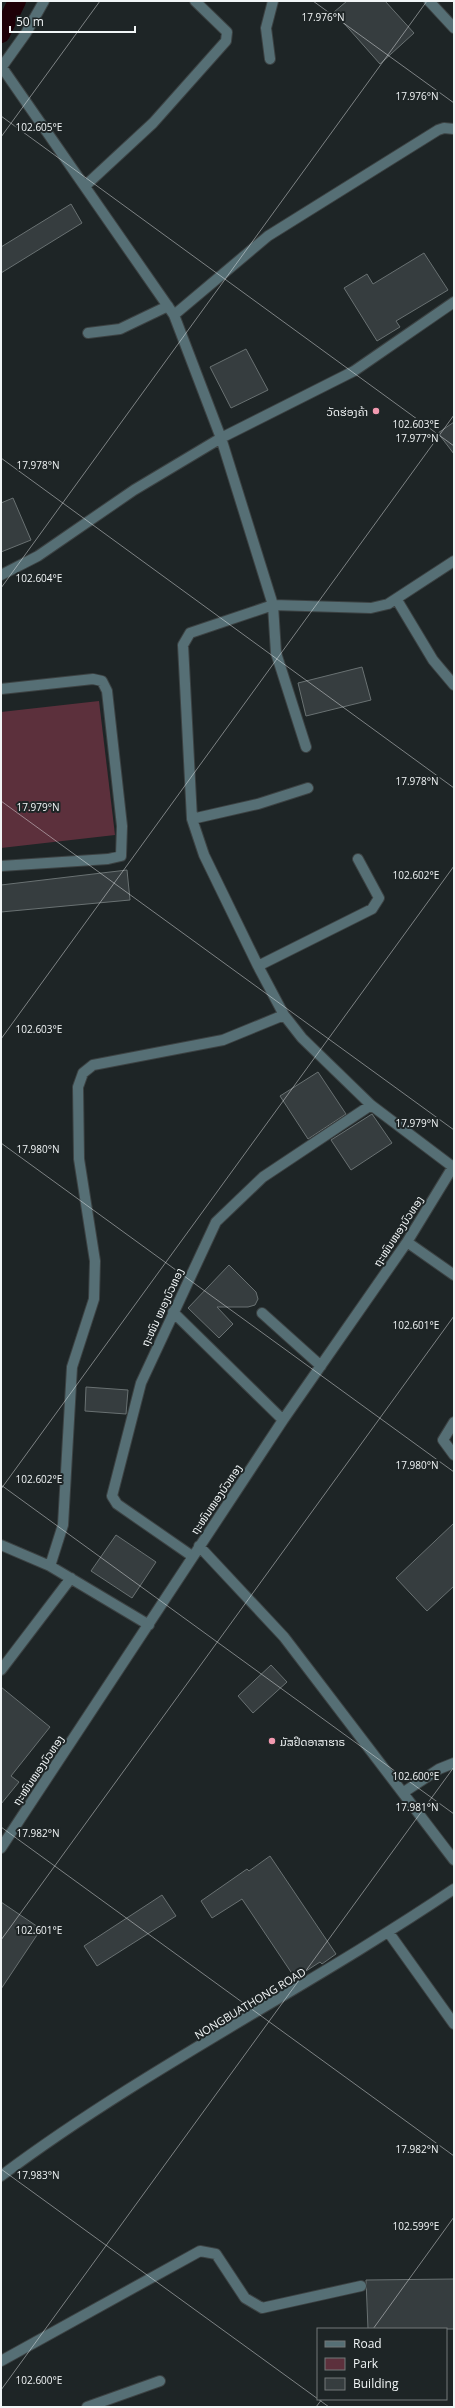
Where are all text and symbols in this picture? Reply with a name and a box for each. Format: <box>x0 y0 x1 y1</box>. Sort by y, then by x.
scale bar <box>10 8 135 34</box>
text: 17.976°N <box>301 10 345 24</box>
text: 50 m <box>16 13 44 30</box>
text: 17.976°N <box>395 89 439 103</box>
text: 102.605°E <box>16 120 62 134</box>
place label: ວັດຮ່ອງຄ້າ <box>327 404 368 419</box>
marker: ວັດຮ່ອງຄ້າ <box>371 406 381 416</box>
text: 102.603°E <box>393 417 439 431</box>
text: 17.977°N <box>395 431 439 445</box>
text: 17.978°N <box>16 458 60 472</box>
text: 102.604°E <box>16 571 62 585</box>
text: 17.978°N <box>395 774 439 788</box>
text: 17.979°N <box>16 800 60 814</box>
text: 102.602°E <box>393 868 439 882</box>
text: 102.603°E <box>16 1022 62 1036</box>
text: 17.979°N <box>395 1116 439 1130</box>
text: 17.980°N <box>16 1142 60 1156</box>
street label: ຖະໜົນໜອງບົວທອງ <box>369 1193 427 1269</box>
street label: ຖະໜົນ ໝອງບົວທອງ <box>137 1265 187 1349</box>
text: 102.601°E <box>393 1318 439 1332</box>
text: 17.980°N <box>395 1458 439 1472</box>
street label: ຖະໜົນໜອງບົວທອງ <box>187 1461 245 1537</box>
text: 102.602°E <box>16 1472 62 1486</box>
street label: ຖະໜົນໜອງບົວທອງ <box>9 1732 67 1808</box>
place label: ມັສຢິດອາສາຮາຣ <box>280 1734 345 1749</box>
marker: ມັສຢິດອາສາຮາຣ <box>267 1736 277 1746</box>
text: 102.600°E <box>393 1769 439 1783</box>
text: 17.981°N <box>395 1800 439 1814</box>
text: 17.982°N <box>16 1826 60 1840</box>
text: 102.601°E <box>16 1923 62 1937</box>
street label: NONGBUATHONG ROAD <box>192 1964 308 2042</box>
text: 17.982°N <box>395 2142 439 2156</box>
text: 17.983°N <box>16 2168 60 2182</box>
text: 102.599°E <box>393 2219 439 2233</box>
legend <box>317 2328 447 2400</box>
text: Road <box>353 2335 382 2352</box>
text: Park <box>353 2355 379 2372</box>
text: 102.600°E <box>16 2373 62 2387</box>
text: Building <box>353 2375 399 2392</box>

